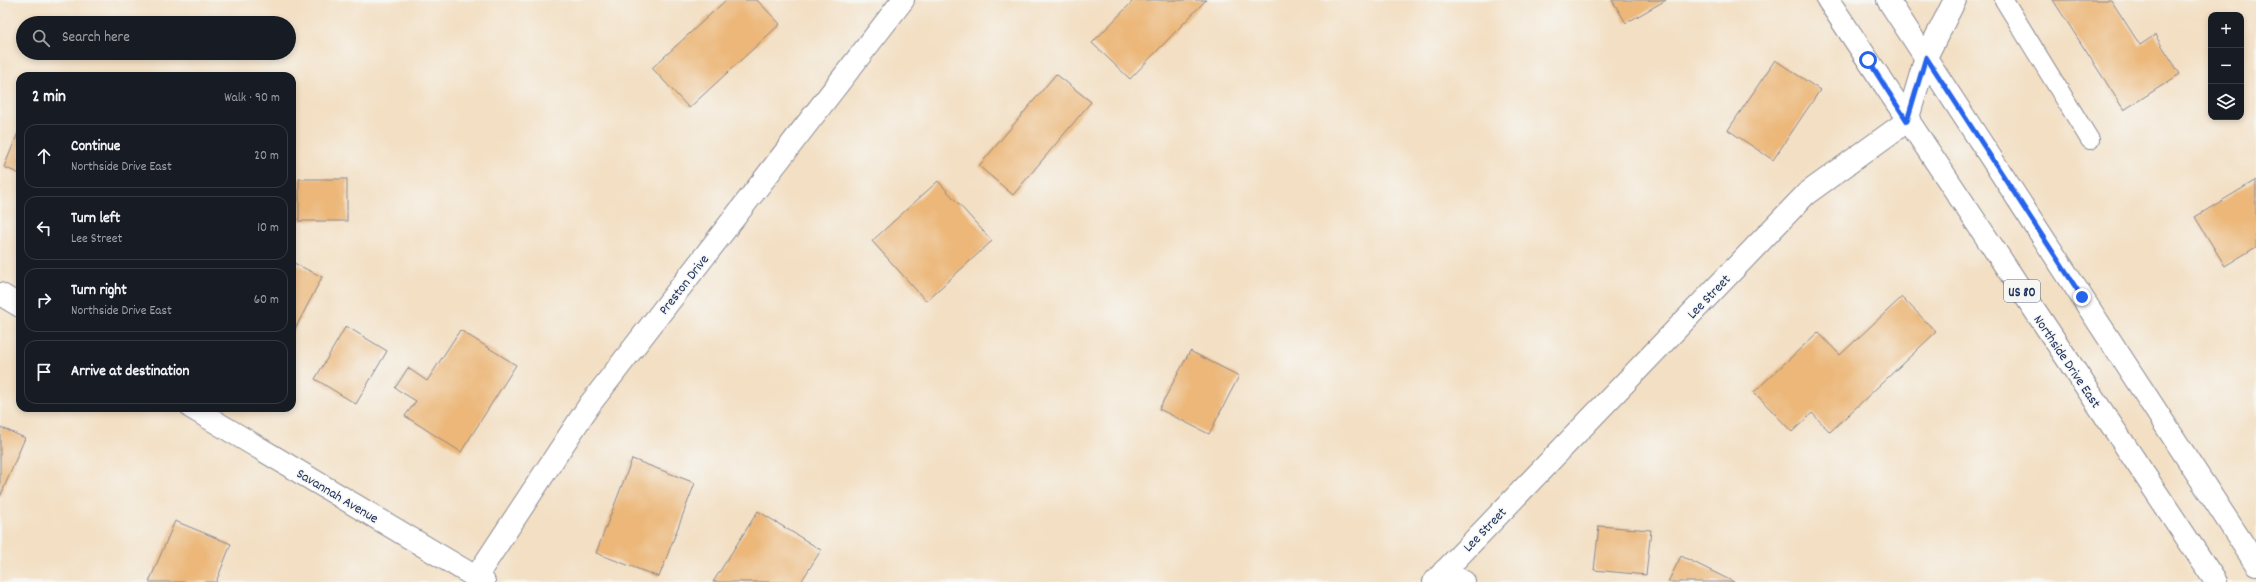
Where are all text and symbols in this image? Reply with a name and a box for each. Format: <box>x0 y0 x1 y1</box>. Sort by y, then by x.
map controls <box>2208 12 2244 120</box>
button: + <box>2208 12 2244 48</box>
search box <box>16 16 296 60</box>
icon: search <box>30 27 52 49</box>
text: Search here <box>62 27 130 49</box>
button: − <box>2208 48 2244 84</box>
route start <box>1859 51 1877 69</box>
button: layers <box>2208 84 2244 120</box>
text: 2 min <box>32 86 66 110</box>
text: Walk · 90 m <box>224 89 280 108</box>
text: Continue <box>71 136 120 158</box>
icon: ahead <box>33 145 55 167</box>
text: 20 m <box>254 147 279 166</box>
text: Northside Drive East <box>71 158 172 177</box>
text: Turn left <box>71 208 120 230</box>
icon: left <box>33 217 55 239</box>
text: 10 m <box>257 219 279 238</box>
text: Lee Street <box>71 230 122 249</box>
street label: Preston Drive <box>655 251 715 320</box>
street label: Lee Street <box>1683 271 1736 324</box>
text: Turn right <box>71 280 127 302</box>
road number: US 80 <box>2004 280 2040 302</box>
route end <box>2073 288 2091 306</box>
icon: right <box>33 289 55 311</box>
text: 60 m <box>254 291 279 310</box>
text: Northside Drive East <box>71 302 172 321</box>
street label: Northside Drive East <box>2028 312 2105 413</box>
icon: arrive <box>33 361 55 383</box>
text: Arrive at destination <box>71 361 189 383</box>
street label: Savannah Avenue <box>292 464 382 529</box>
street label: Lee Street <box>1459 504 1512 557</box>

